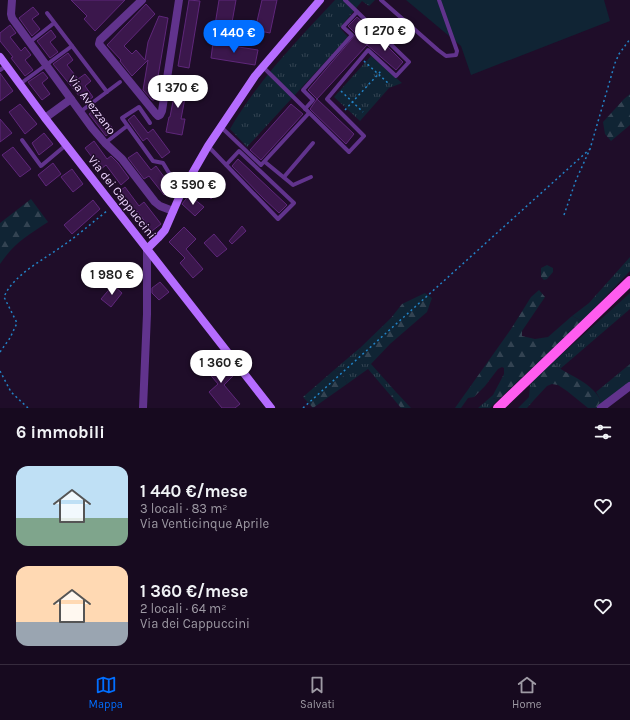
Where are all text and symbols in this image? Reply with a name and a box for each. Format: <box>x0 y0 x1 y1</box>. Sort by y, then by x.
pin: 1 270 € <box>348 18 422 52</box>
pin: 1 440 € <box>197 20 271 54</box>
text: 1 270 € <box>364 23 406 38</box>
text: 1 440 € <box>212 25 256 40</box>
street label: Via Avezzano <box>65 73 119 137</box>
pin: 1 370 € <box>141 75 215 109</box>
text: 1 370 € <box>157 80 199 95</box>
street label: Via dei Cappuccini <box>85 153 159 241</box>
pin: 3 590 € <box>156 172 230 206</box>
text: 3 590 € <box>170 177 216 192</box>
pin: 1 980 € <box>75 262 149 296</box>
text: 1 980 € <box>90 267 134 282</box>
pin: 1 360 € <box>184 350 258 384</box>
text: 1 360 € <box>199 355 243 370</box>
icon: filters <box>592 421 614 443</box>
text: 6 immobili <box>16 422 105 442</box>
text: 1 440 €/mese <box>140 481 248 501</box>
icon: home <box>48 482 96 530</box>
icon: heart <box>592 495 614 517</box>
text: 3 locali · 83 m² <box>140 501 228 516</box>
text: Via Venticinque Aprile <box>140 516 269 531</box>
text: 1 360 €/mese <box>140 581 248 601</box>
icon: home <box>48 582 96 630</box>
icon: heart <box>592 595 614 617</box>
text: 2 locali · 64 m² <box>140 601 226 616</box>
text: Via dei Cappuccini <box>140 616 250 631</box>
tab: Mappa <box>89 674 123 711</box>
tab: Salvati <box>300 674 335 711</box>
tab: Home <box>512 674 541 711</box>

